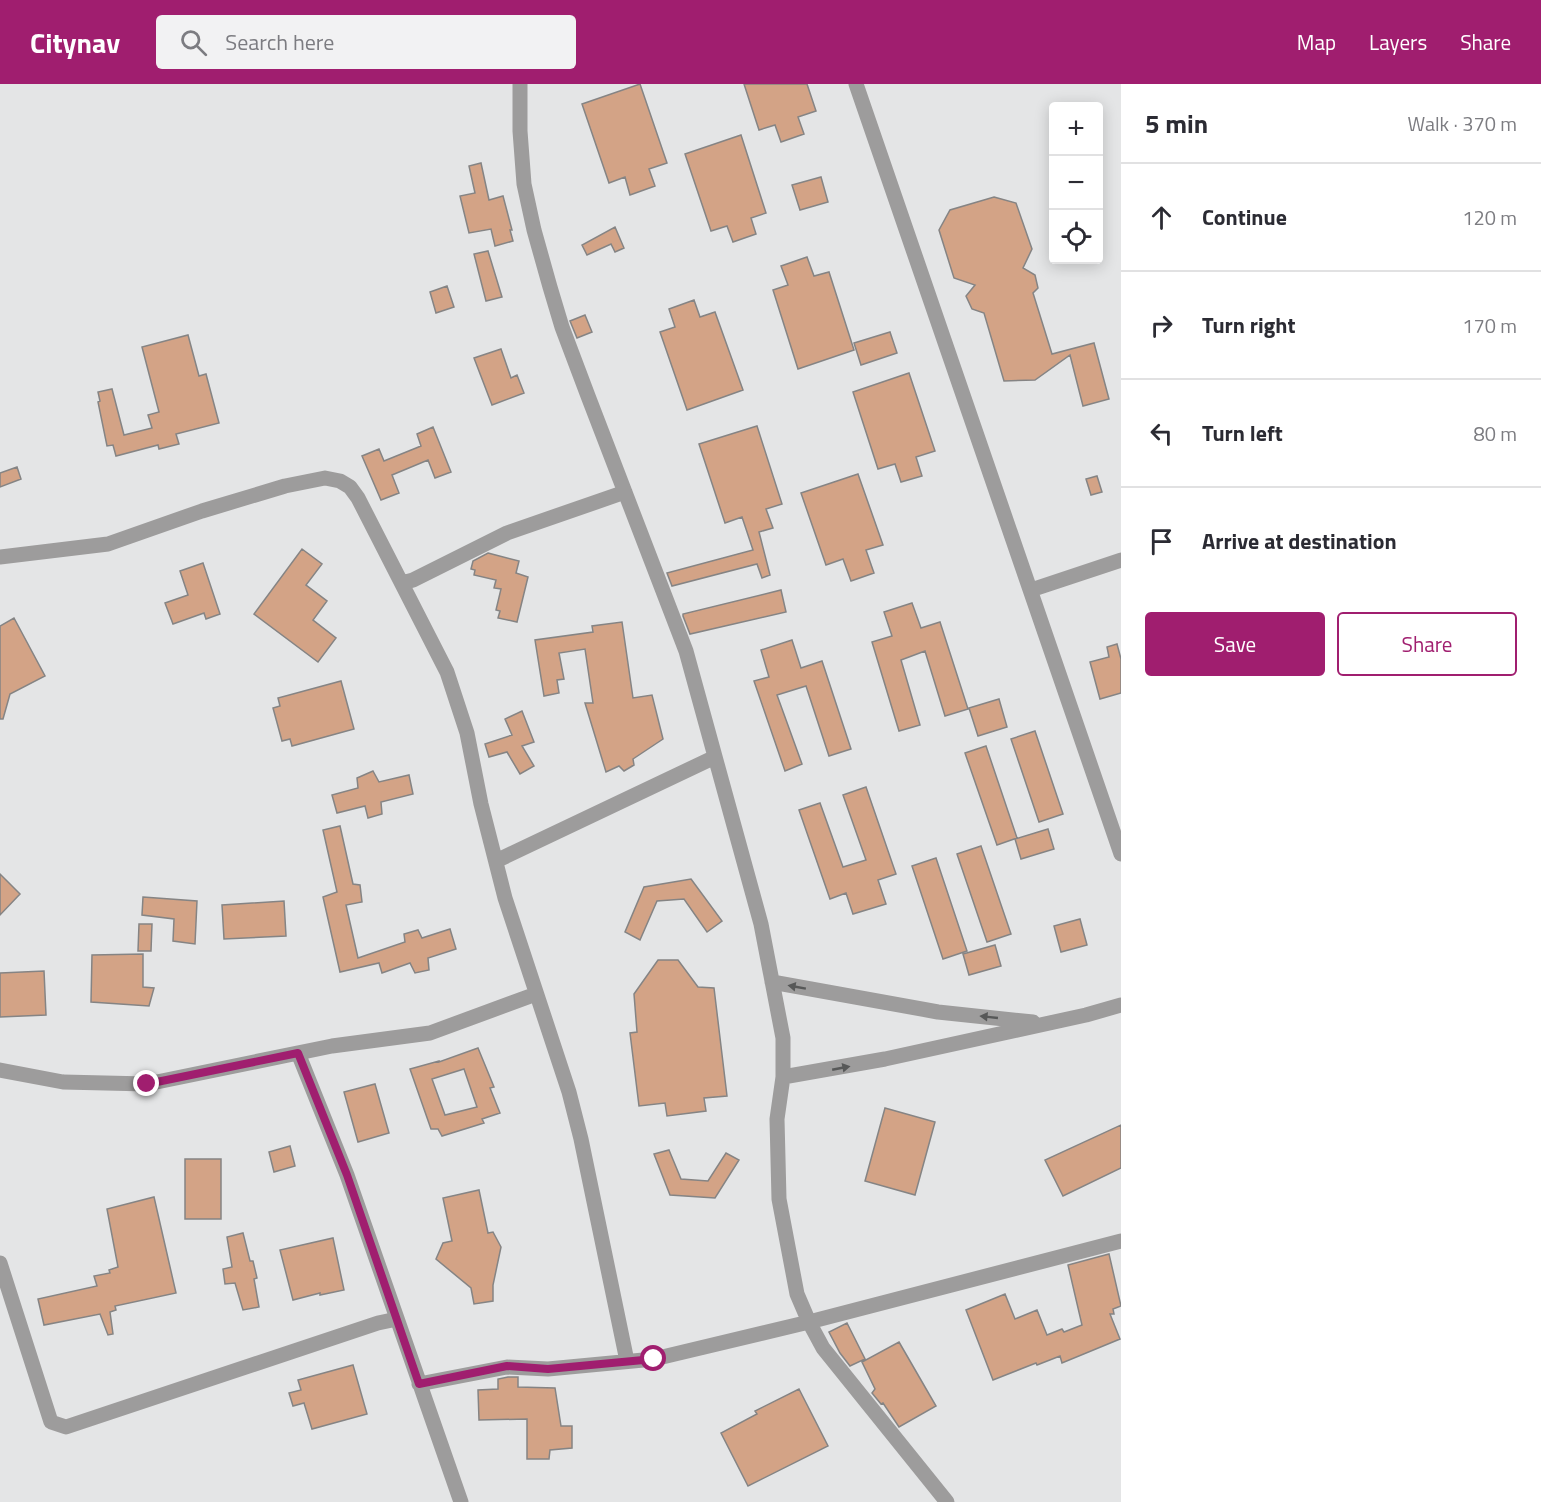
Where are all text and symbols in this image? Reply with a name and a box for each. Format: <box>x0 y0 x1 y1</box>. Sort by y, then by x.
search box <box>156 15 576 69</box>
text: Citynav <box>30 21 120 64</box>
text: Search here <box>225 25 334 59</box>
icon: search <box>177 26 210 59</box>
text: Map <box>1297 26 1336 58</box>
text: Layers <box>1369 26 1427 58</box>
text: Share <box>1460 26 1511 58</box>
map controls <box>1049 102 1103 264</box>
button: + <box>1049 102 1103 156</box>
text: 5 min <box>1145 104 1208 143</box>
text: Walk · 370 m <box>1408 108 1517 139</box>
button: − <box>1049 156 1103 210</box>
text: Continue <box>1202 200 1287 234</box>
icon: ahead <box>1145 201 1178 234</box>
text: 120 m <box>1462 202 1517 233</box>
button: locate <box>1049 210 1103 264</box>
text: Turn right <box>1202 308 1296 342</box>
icon: right <box>1145 309 1178 342</box>
text: 170 m <box>1462 310 1517 341</box>
text: Turn left <box>1202 416 1283 450</box>
icon: left <box>1145 417 1178 450</box>
text: 80 m <box>1473 418 1517 449</box>
text: Arrive at destination <box>1202 524 1397 558</box>
icon: arrive <box>1145 525 1178 558</box>
button: Save <box>1145 612 1325 676</box>
button: Share <box>1337 612 1517 676</box>
one-way arrow <box>787 982 806 991</box>
one-way arrow <box>980 1012 999 1022</box>
one-way arrow <box>832 1063 851 1072</box>
route end <box>133 1070 159 1096</box>
route start <box>640 1345 666 1371</box>

